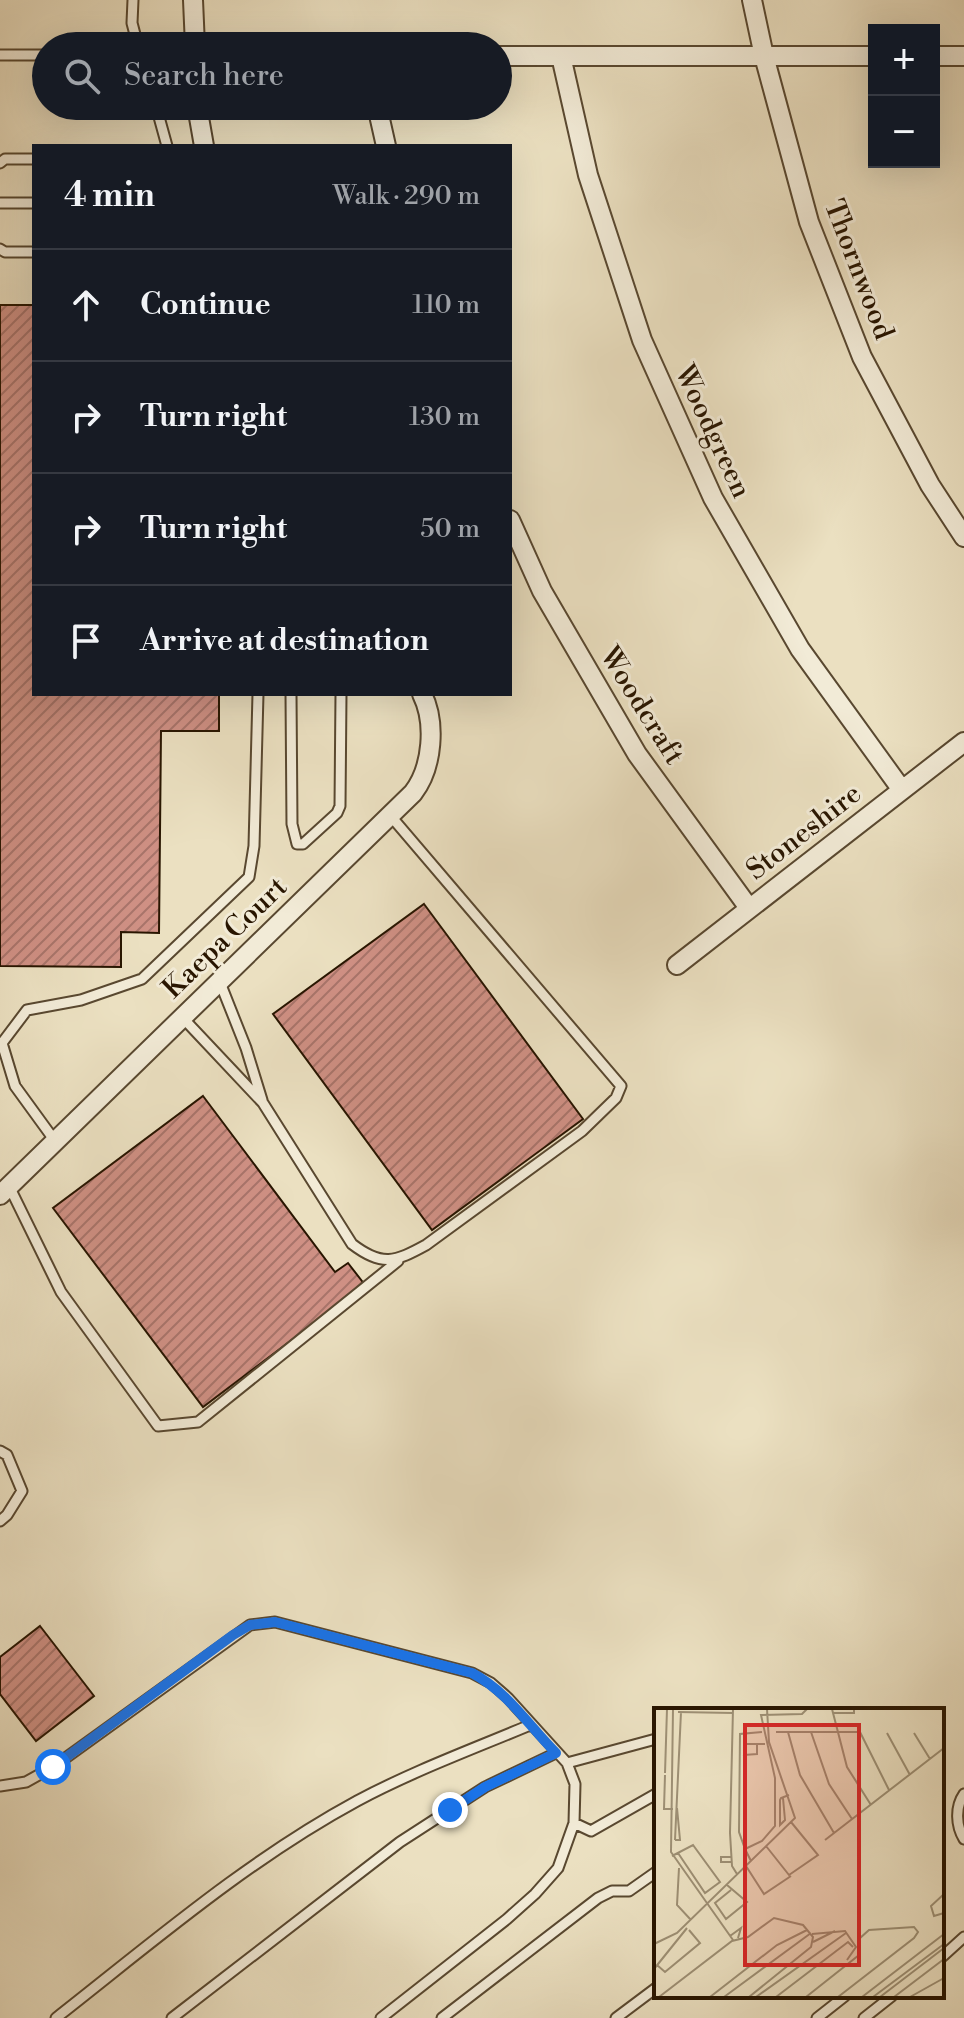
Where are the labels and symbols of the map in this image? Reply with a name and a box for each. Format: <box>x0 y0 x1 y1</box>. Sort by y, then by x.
street label: Thornwood <box>816 195 901 345</box>
street label: Woodgreen <box>666 359 759 504</box>
street label: Woodcraft <box>591 640 692 771</box>
street label: Stoneshire <box>739 776 868 888</box>
street label: Kaepa Court <box>155 870 295 1006</box>
inset map <box>654 1708 944 1998</box>
route start <box>35 1749 71 1785</box>
route end <box>432 1792 468 1828</box>

